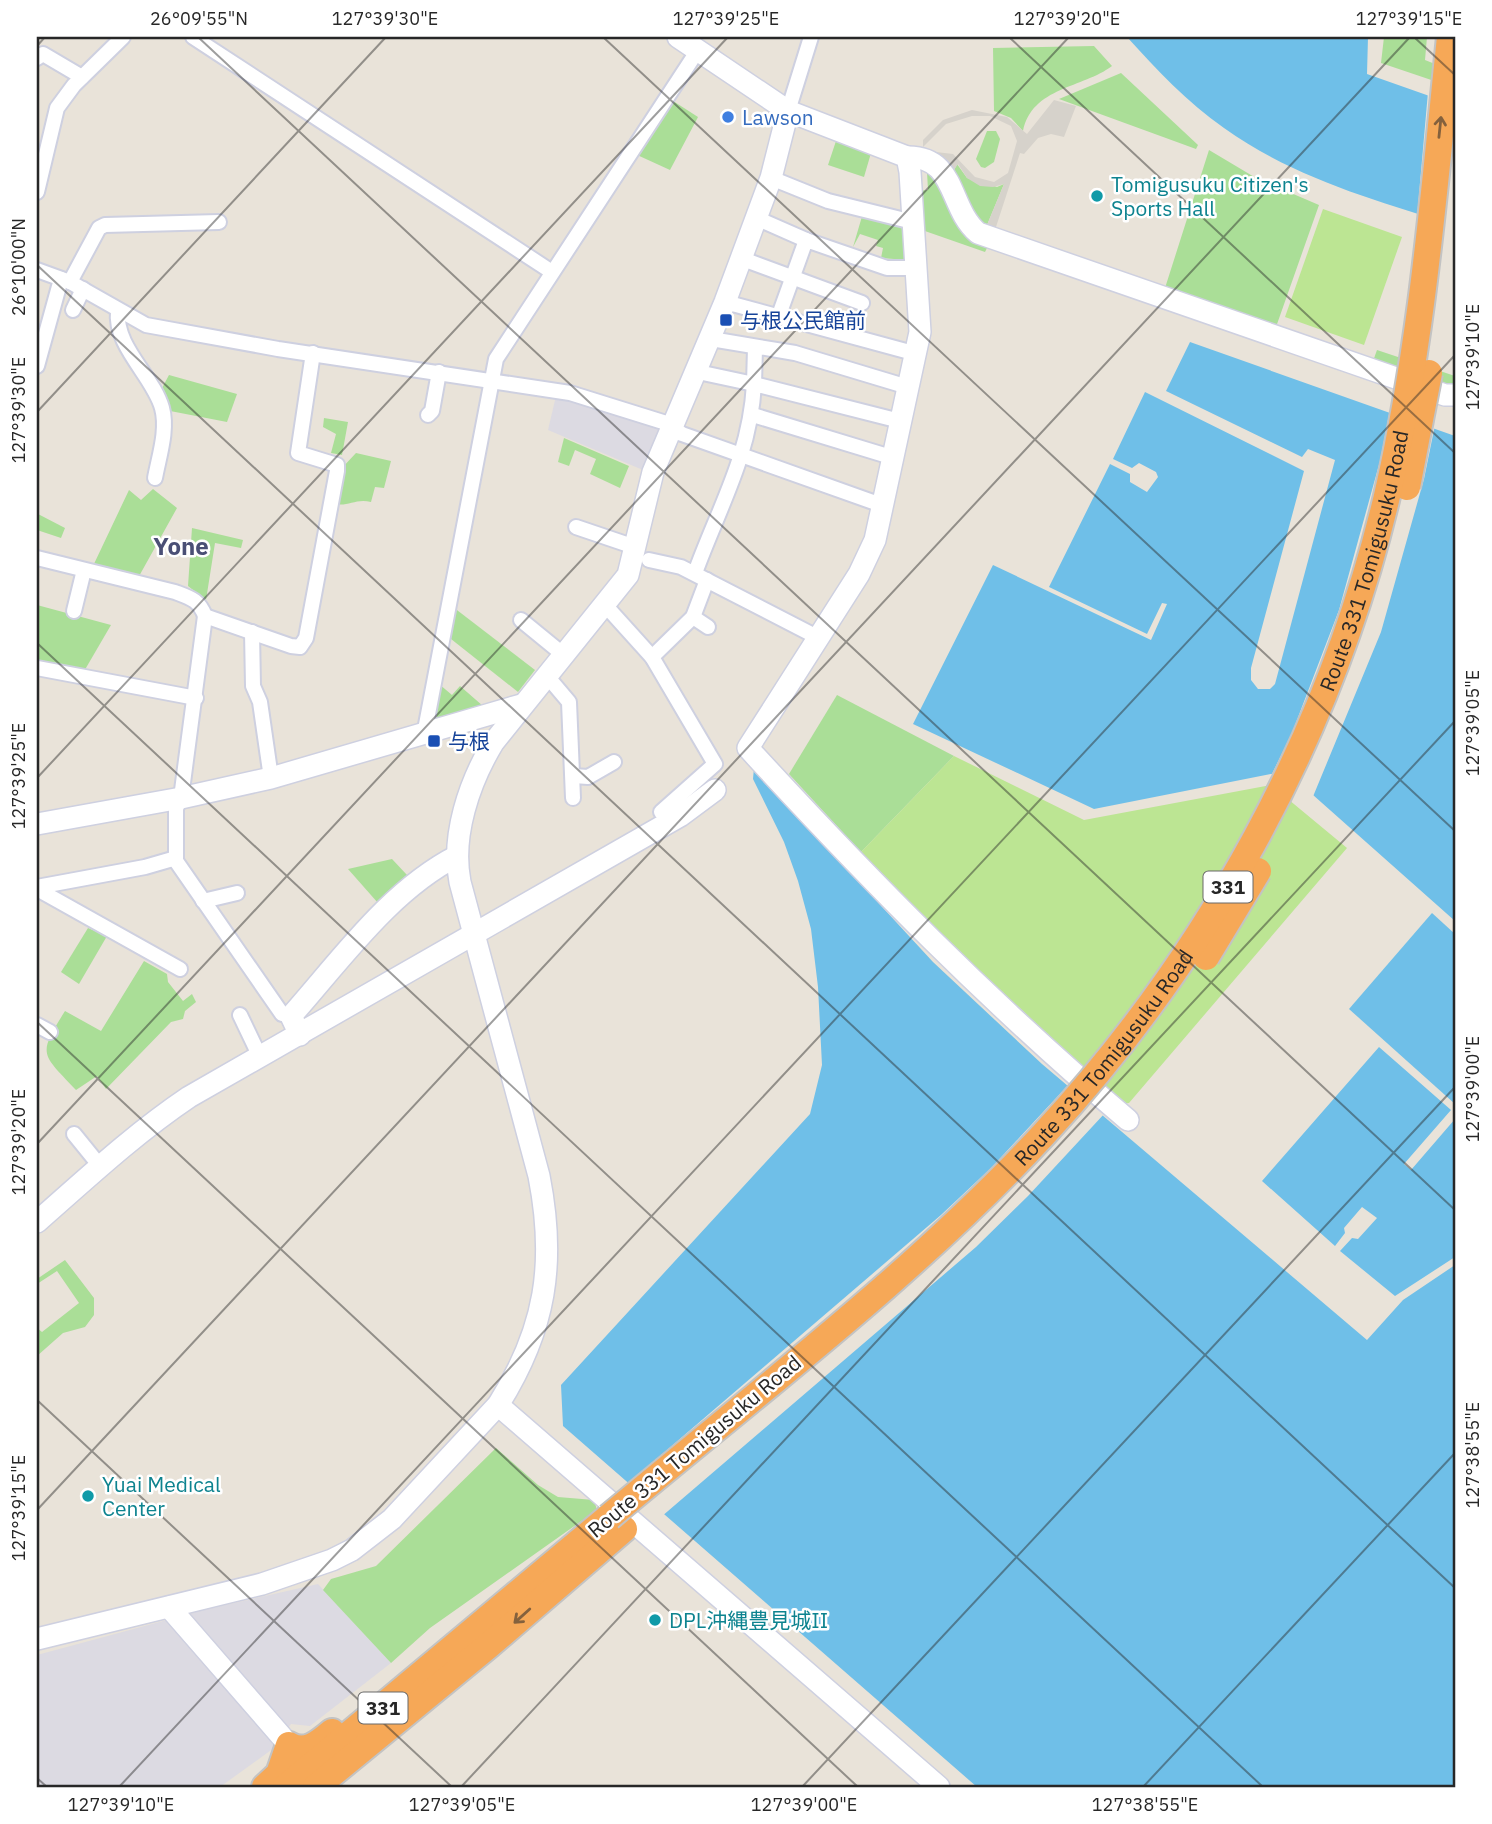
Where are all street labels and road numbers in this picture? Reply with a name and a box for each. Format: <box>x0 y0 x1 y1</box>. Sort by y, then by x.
street label: Route 331 Tomigusuku Road <box>1313 428 1415 695</box>
road number: 331 <box>1204 872 1252 902</box>
street label: Route 331 Tomigusuku Road <box>1008 944 1199 1172</box>
street label: Route 331 Tomigusuku Road <box>581 1348 807 1544</box>
road number: 331 <box>358 1692 408 1724</box>

